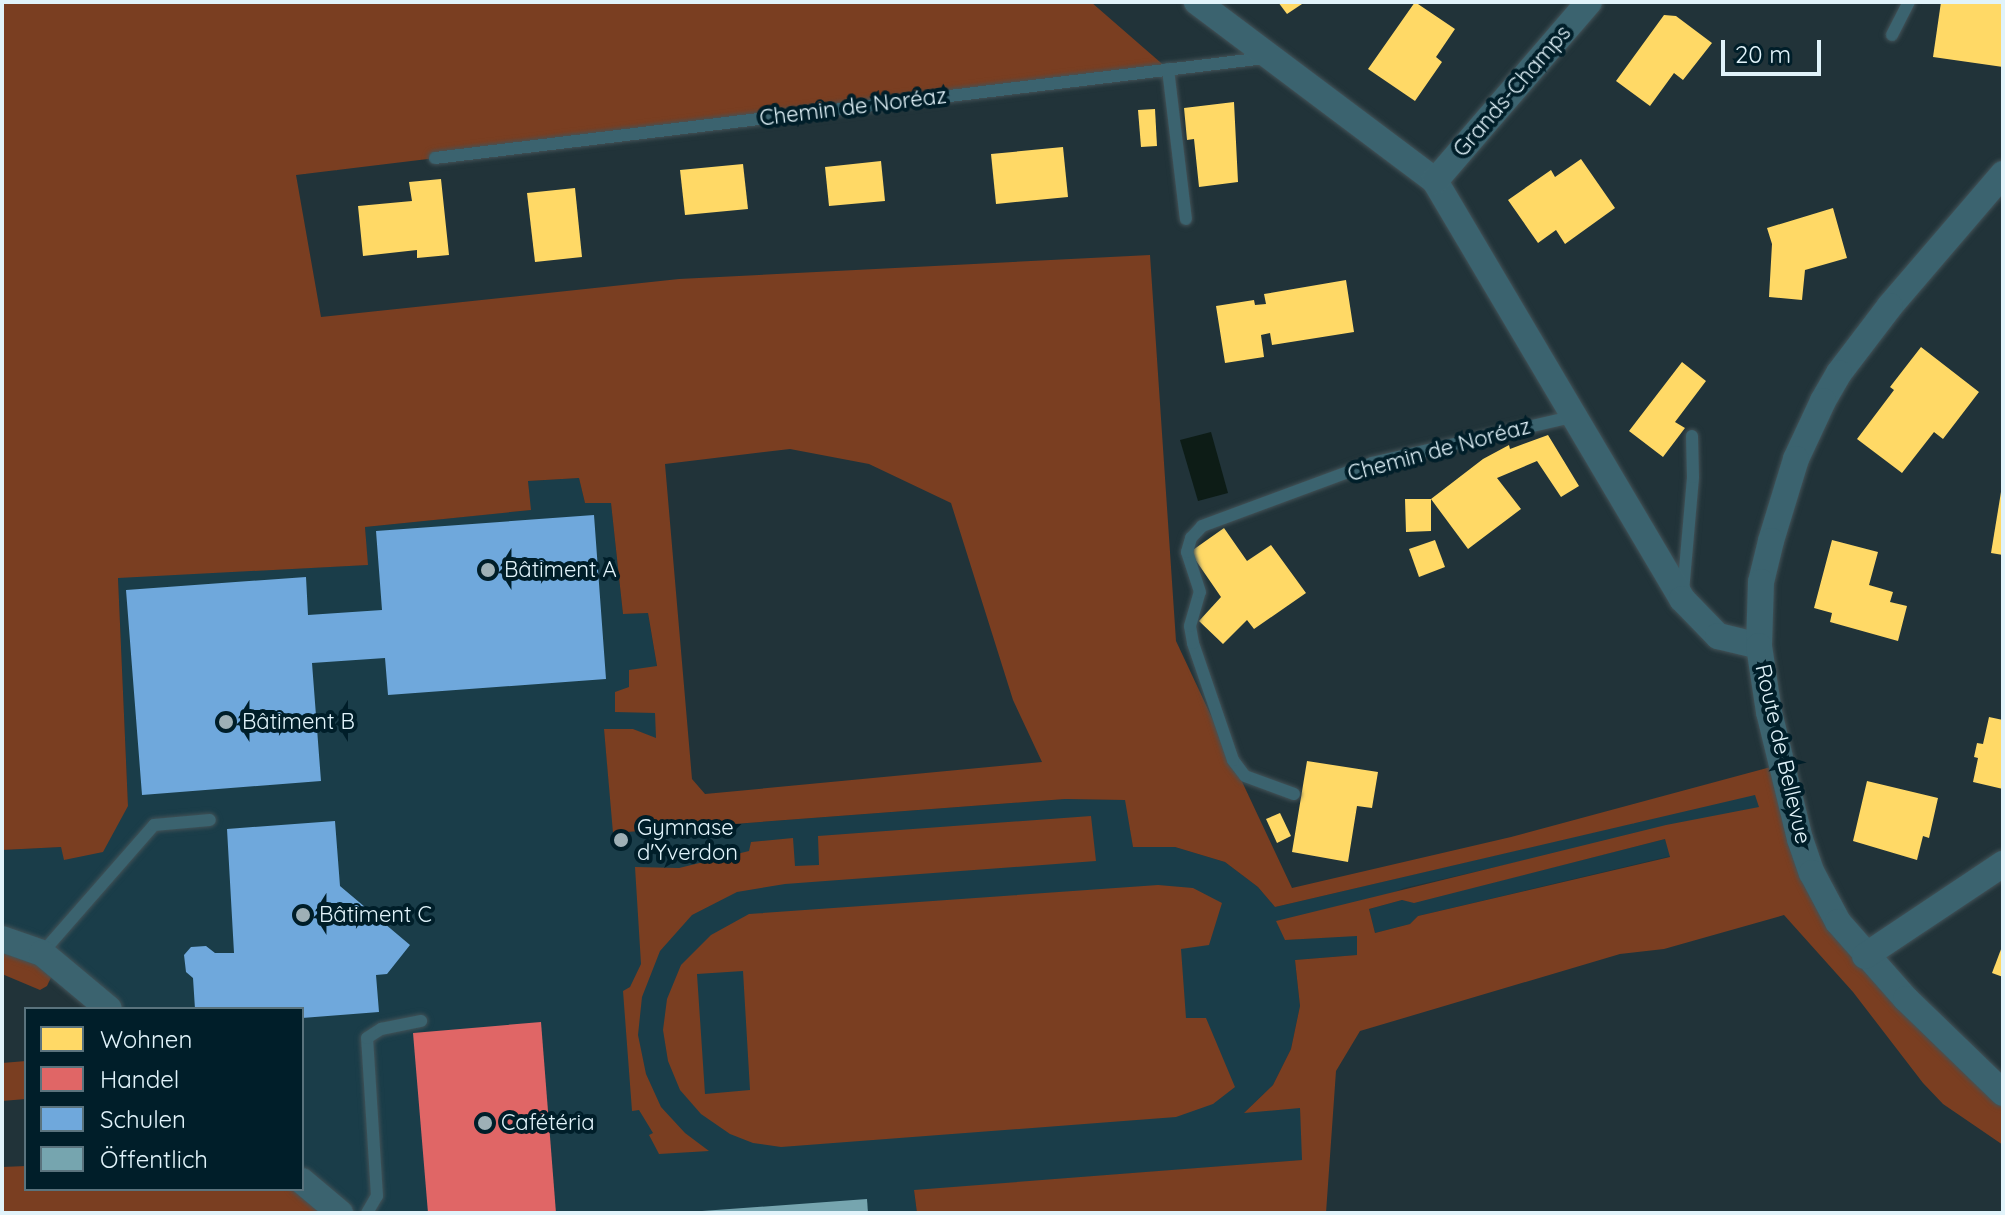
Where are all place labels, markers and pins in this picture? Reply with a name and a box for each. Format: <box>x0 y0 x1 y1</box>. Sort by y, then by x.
place label: Bâtiment A <box>504 557 617 583</box>
marker: Bâtiment A <box>479 561 497 579</box>
place label: Bâtiment B <box>242 709 355 735</box>
marker: Bâtiment B <box>217 713 235 731</box>
place label: Gymnase d'Yverdon <box>637 814 738 866</box>
marker: Gymnase d'Yverdon <box>612 831 630 849</box>
place label: Bâtiment C <box>319 902 432 928</box>
marker: Bâtiment C <box>294 906 312 924</box>
place label: Cafétéria <box>501 1110 595 1136</box>
marker: Cafétéria <box>476 1114 494 1132</box>

